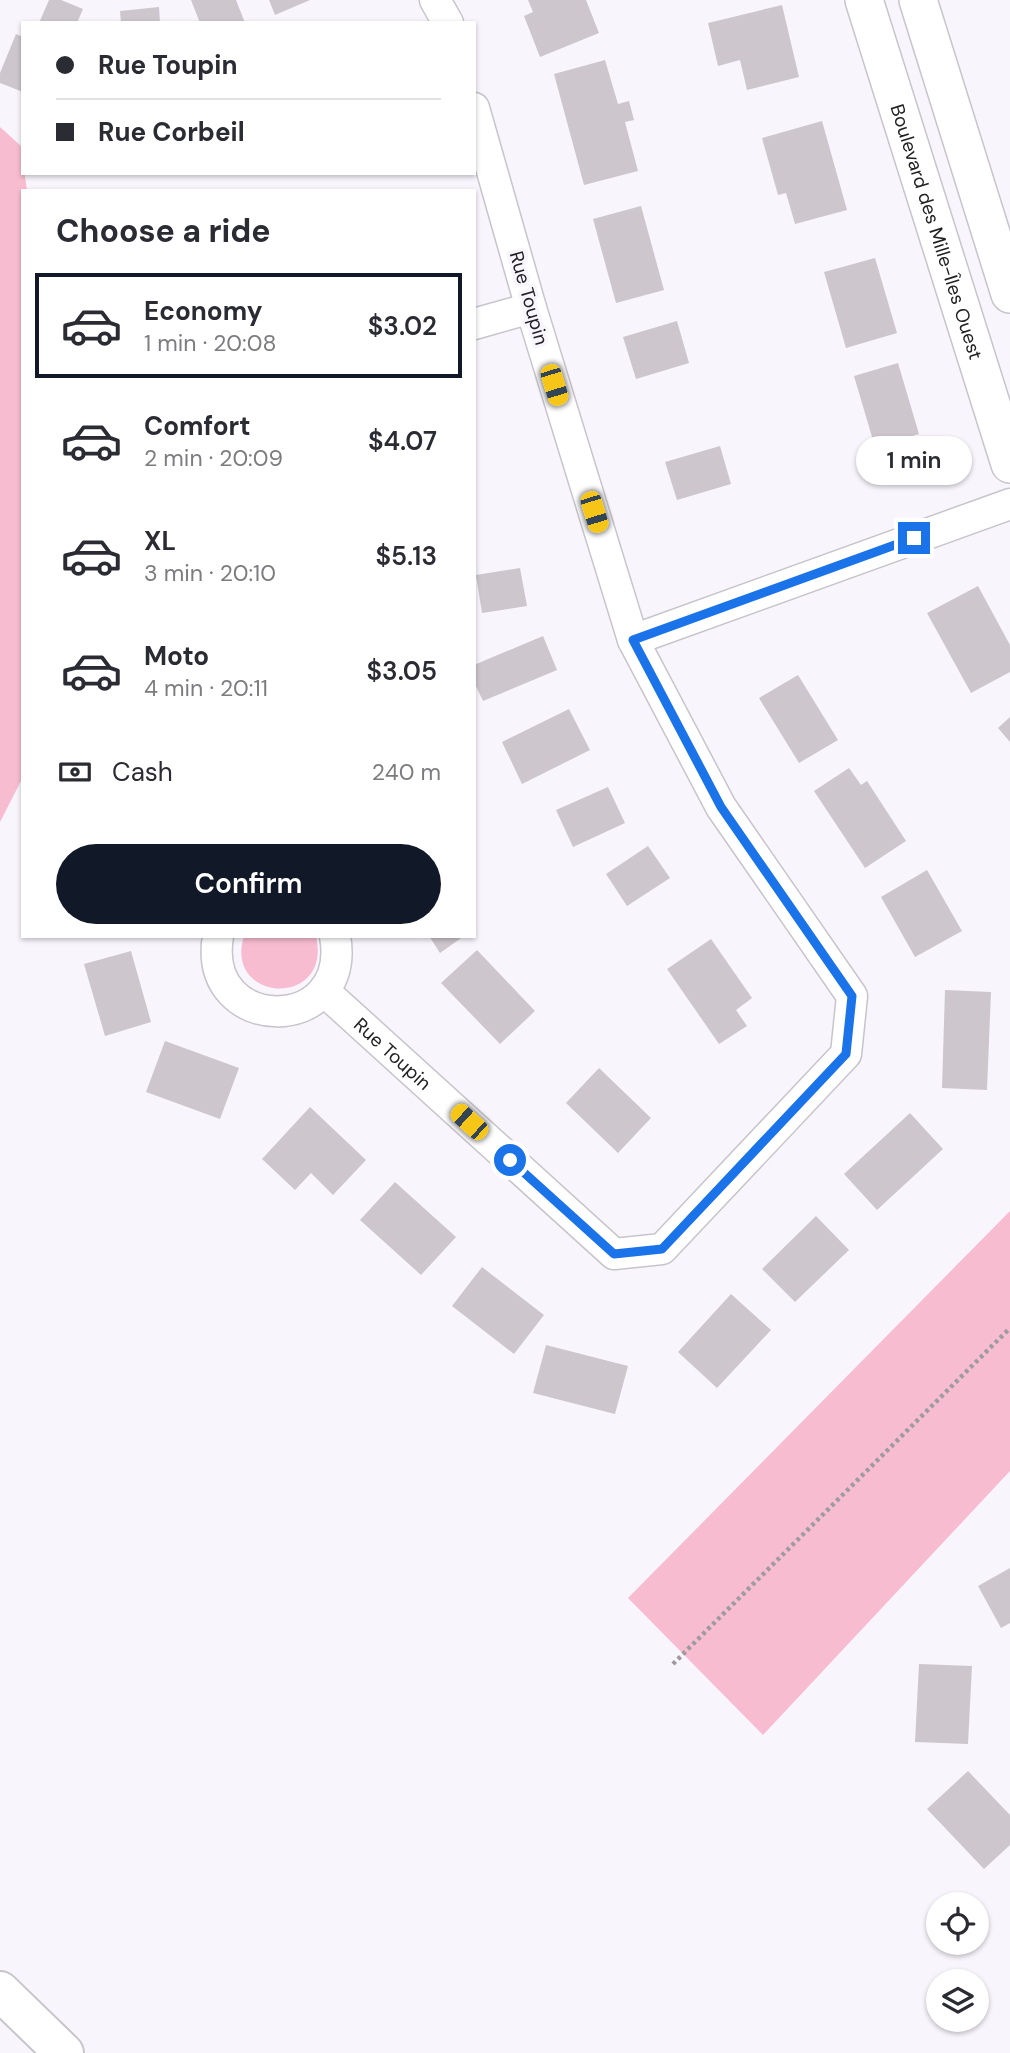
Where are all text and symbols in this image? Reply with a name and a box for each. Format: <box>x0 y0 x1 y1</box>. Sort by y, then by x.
text: Rue Toupin <box>98 48 237 82</box>
street label: Boulevard des Mille-Îles Ouest <box>885 101 989 363</box>
text: Rue Corbeil <box>98 115 245 149</box>
text: Choose a ride <box>56 210 271 252</box>
street label: Rue Toupin <box>504 248 554 348</box>
icon: car <box>60 294 123 357</box>
text: Economy <box>144 294 262 328</box>
text: $3.02 <box>368 309 437 343</box>
text: 1 min · 20:08 <box>144 328 276 358</box>
car <box>538 362 571 408</box>
icon: car <box>60 409 123 472</box>
text: Comfort <box>144 409 250 443</box>
text: $4.07 <box>368 424 437 458</box>
callout: 1 min <box>856 436 972 486</box>
text: 2 min · 20:09 <box>144 443 283 473</box>
text: 1 min <box>887 445 941 475</box>
car <box>578 489 611 535</box>
route end <box>898 522 930 554</box>
icon: car <box>60 524 123 587</box>
text: XL <box>144 524 176 558</box>
text: $5.13 <box>375 539 437 573</box>
text: 3 min · 20:10 <box>144 558 276 588</box>
icon: car <box>60 639 123 702</box>
text: Moto <box>144 639 209 673</box>
text: $3.05 <box>367 654 437 688</box>
text: 4 min · 20:11 <box>144 673 268 703</box>
icon: cash <box>56 753 94 791</box>
text: Cash <box>112 755 173 789</box>
text: 240 m <box>372 757 441 787</box>
button: Confirm <box>56 844 441 924</box>
street label: Rue Toupin <box>349 1012 437 1095</box>
car <box>447 1100 492 1144</box>
route start <box>494 1144 526 1176</box>
map controls <box>926 1892 989 2032</box>
button: locate <box>926 1892 989 1955</box>
button: layers <box>926 1969 989 2032</box>

